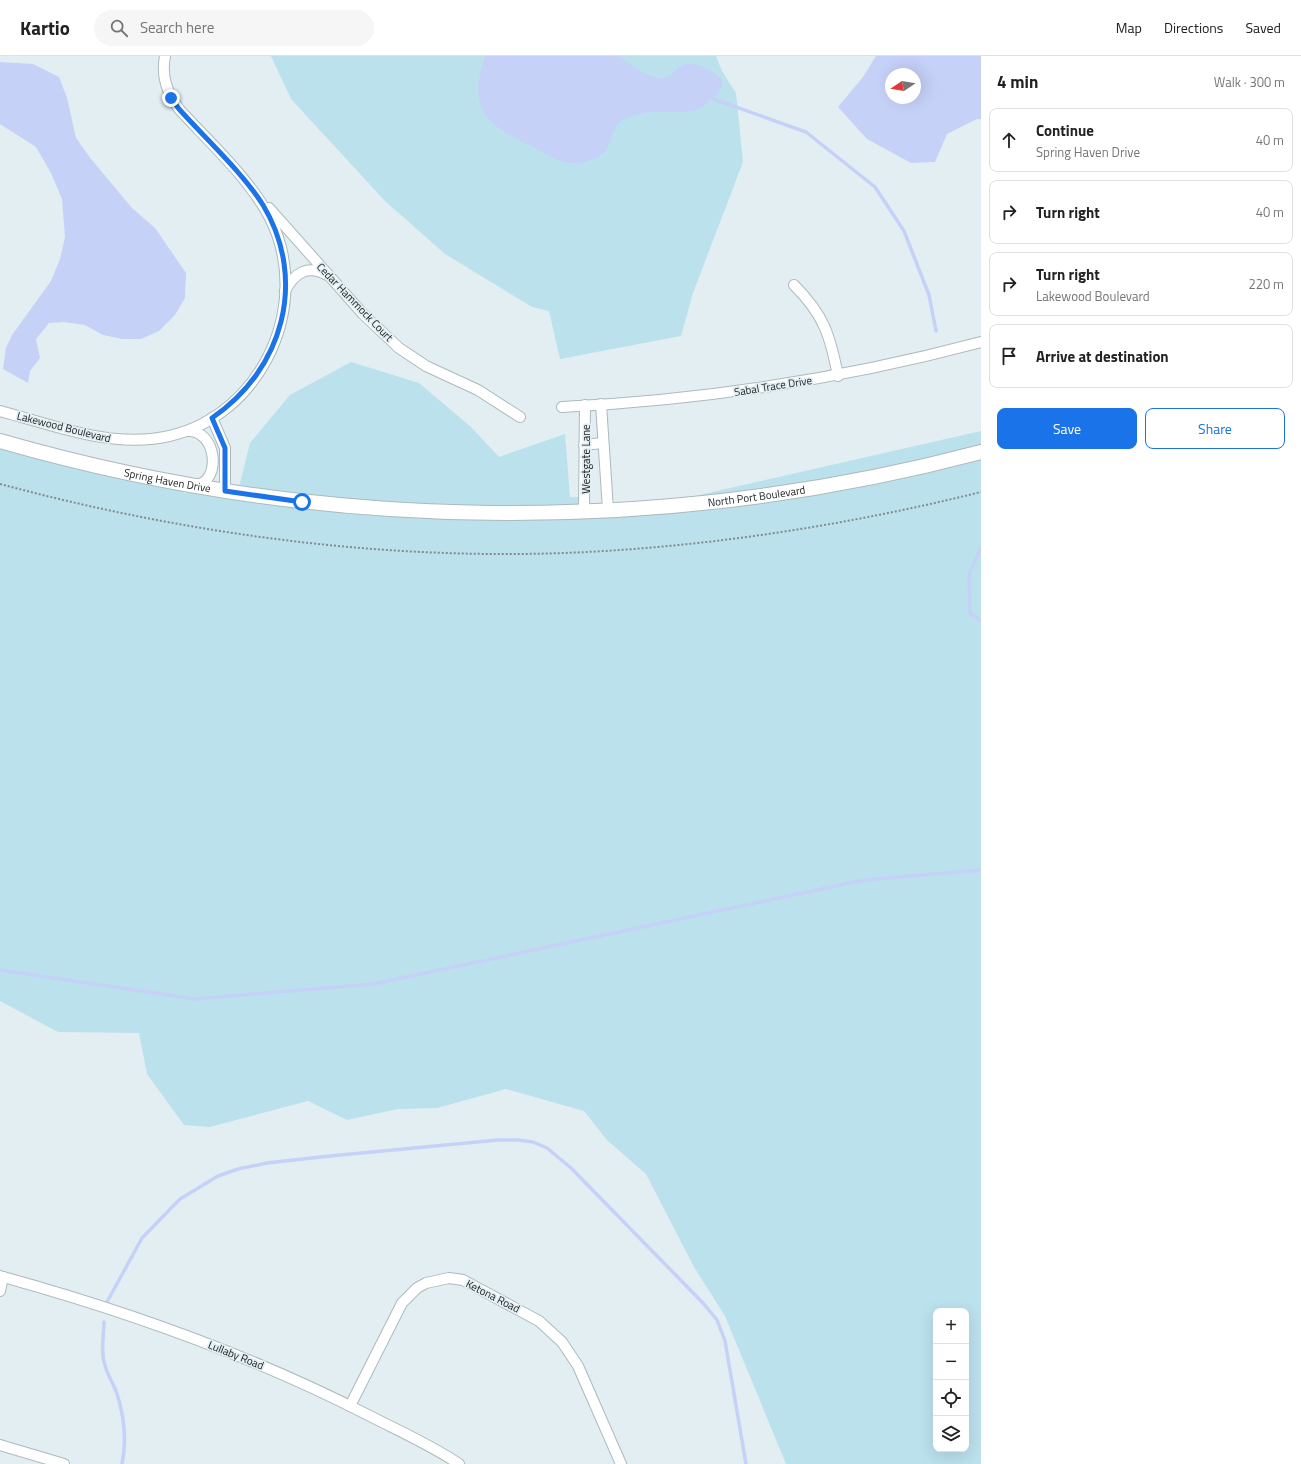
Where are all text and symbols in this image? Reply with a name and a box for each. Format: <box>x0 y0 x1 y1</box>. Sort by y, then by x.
search box <box>94 10 374 46</box>
text: Kartio <box>20 13 70 42</box>
text: Search here <box>140 16 214 39</box>
icon: search <box>108 17 130 39</box>
text: Map <box>1116 17 1142 38</box>
text: Directions <box>1164 17 1223 38</box>
text: Saved <box>1245 17 1281 38</box>
north arrow <box>885 68 921 104</box>
text: 4 min <box>997 69 1038 95</box>
text: Walk · 300 m <box>1214 72 1285 92</box>
route end <box>162 89 180 107</box>
text: Continue <box>1036 119 1094 142</box>
icon: ahead <box>998 129 1020 151</box>
text: 40 m <box>1256 130 1284 150</box>
text: Spring Haven Drive <box>1036 142 1140 162</box>
icon: right <box>998 201 1020 223</box>
text: Turn right <box>1036 201 1100 224</box>
text: 40 m <box>1256 202 1284 222</box>
street label: Cedar Hammock Court <box>313 259 397 345</box>
text: Turn right <box>1036 263 1100 286</box>
icon: right <box>998 273 1020 295</box>
text: 220 m <box>1248 274 1284 294</box>
text: Lakewood Boulevard <box>1036 286 1150 306</box>
icon: arrive <box>998 345 1020 367</box>
text: Arrive at destination <box>1036 345 1169 368</box>
street label: Sabal Trace Drive <box>733 372 814 400</box>
street label: Lakewood Boulevard <box>15 408 113 446</box>
button: Save <box>997 408 1137 449</box>
button: Share <box>1145 408 1285 449</box>
street label: Westgate Lane <box>578 424 594 494</box>
street label: Spring Haven Drive <box>122 464 212 496</box>
street label: North Port Boulevard <box>707 481 807 510</box>
route start <box>293 493 311 511</box>
street label: Ketona Road <box>463 1275 523 1317</box>
map controls <box>933 1308 969 1452</box>
button: + <box>933 1308 969 1344</box>
street label: Lullaby Road <box>206 1337 266 1374</box>
button: − <box>933 1344 969 1380</box>
button: locate <box>933 1380 969 1416</box>
button: layers <box>933 1416 969 1452</box>

